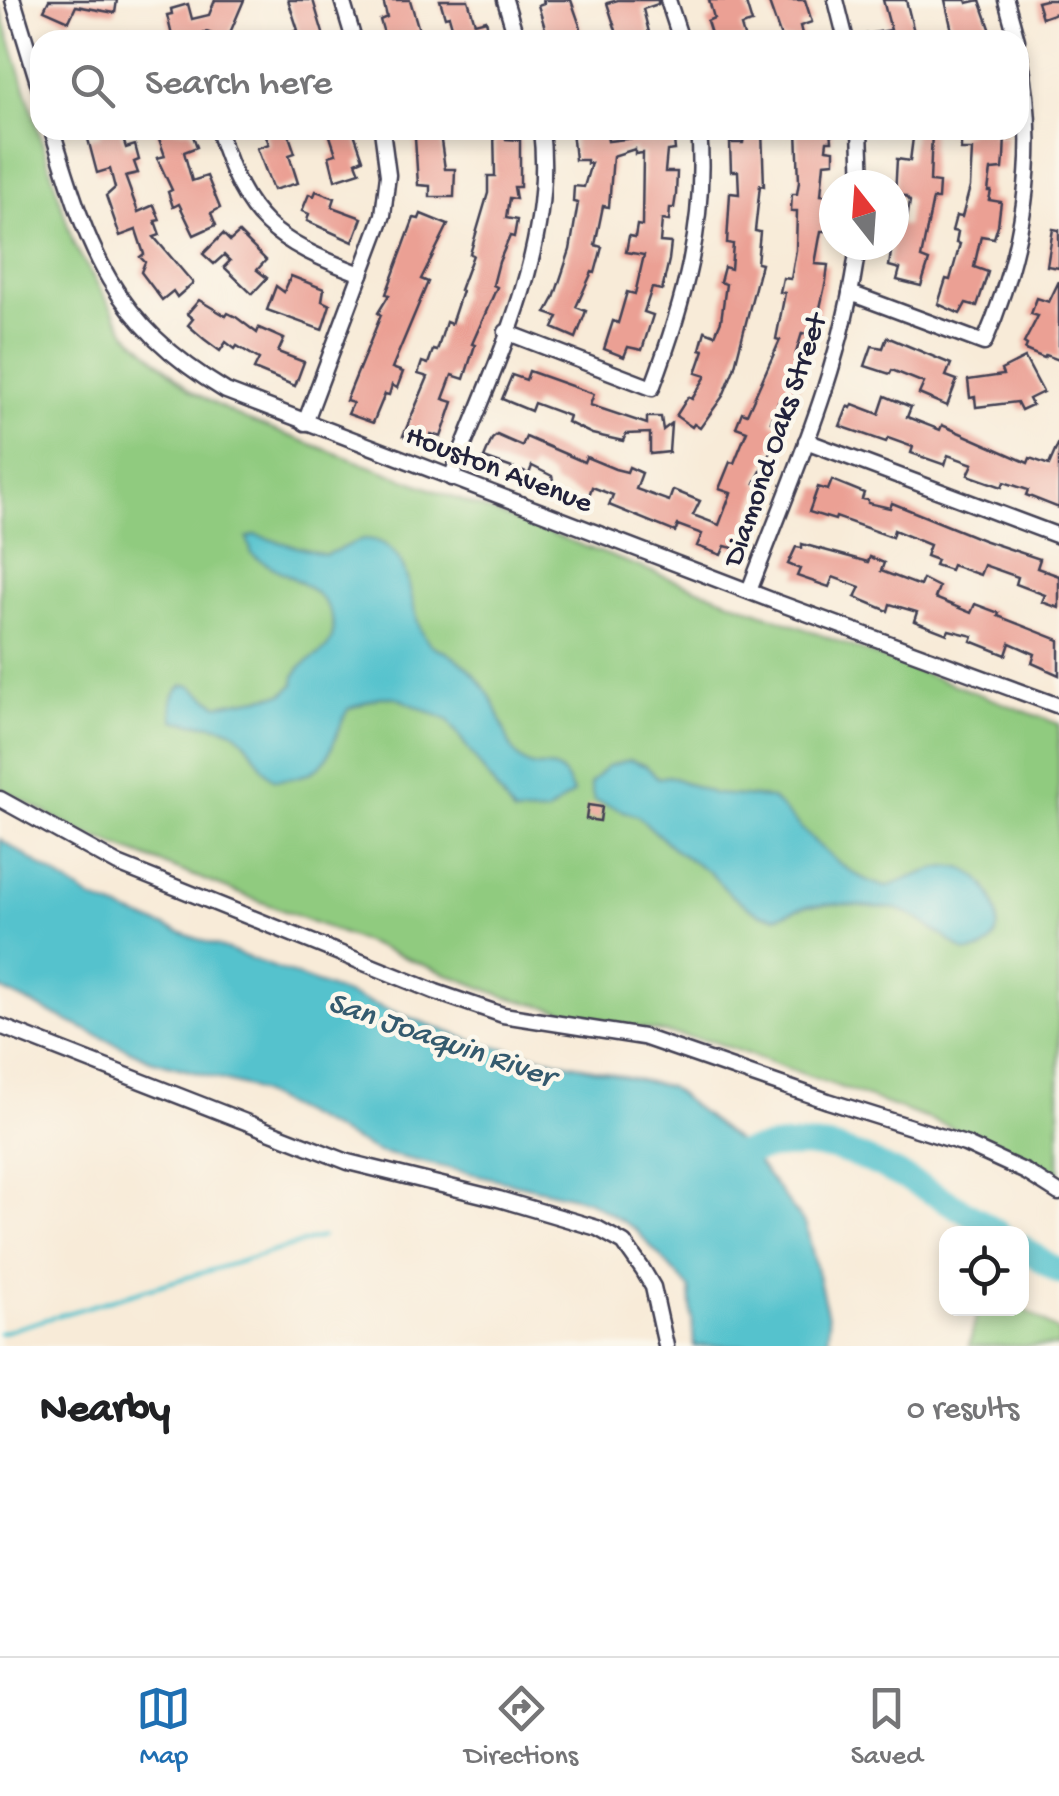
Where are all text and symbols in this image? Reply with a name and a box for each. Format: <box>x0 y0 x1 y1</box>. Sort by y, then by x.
search box <box>30 30 1029 140</box>
icon: search <box>65 58 120 113</box>
text: Search here <box>145 63 332 107</box>
north arrow <box>819 170 909 260</box>
street label: Diamond Oaks Street <box>717 307 838 573</box>
street label: Houston Avenue <box>400 420 597 523</box>
water label: San Joaquin River <box>322 985 564 1100</box>
map controls <box>939 1226 1029 1316</box>
button: locate <box>939 1226 1029 1316</box>
text: Nearby <box>40 1387 170 1436</box>
text: 0 results <box>907 1392 1019 1430</box>
tab: Map <box>136 1681 191 1774</box>
tab: Directions <box>464 1681 578 1774</box>
tab: Saved <box>851 1681 923 1774</box>

